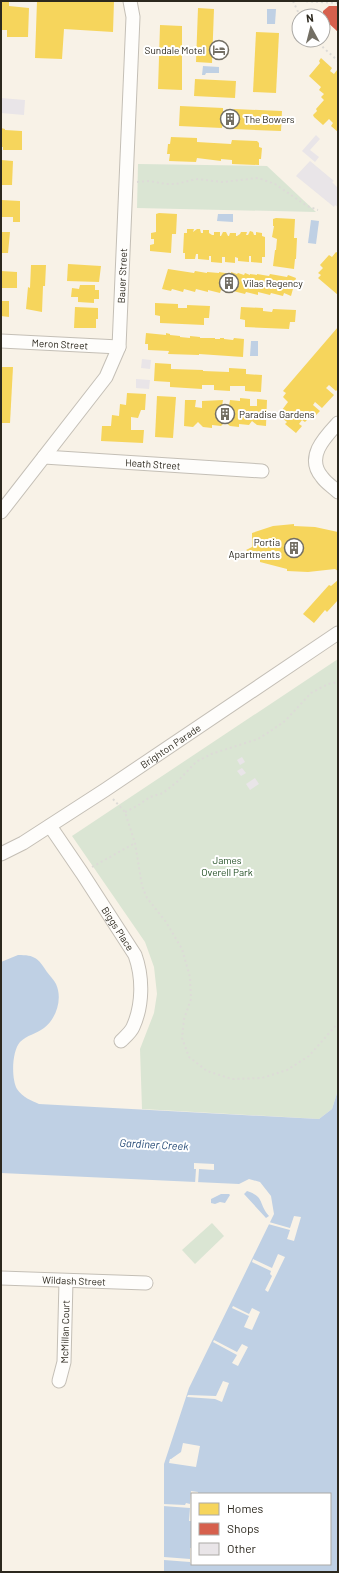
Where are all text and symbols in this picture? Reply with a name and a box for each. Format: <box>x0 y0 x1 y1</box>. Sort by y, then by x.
north arrow <box>291 8 331 48</box>
text: N <box>305 11 314 24</box>
hotel icon: Sundale Motel <box>208 39 230 61</box>
place label: Sundale Motel <box>145 44 205 56</box>
building icon: The Bowers <box>219 108 241 130</box>
place label: The Bowers <box>244 113 295 125</box>
street label: Bauer Street <box>115 248 129 304</box>
building icon: Vilas Regency <box>218 272 240 294</box>
place label: Vilas Regency <box>243 277 303 289</box>
street label: Meron Street <box>32 337 89 351</box>
building icon: Paradise Gardens <box>214 403 236 425</box>
place label: Paradise Gardens <box>239 408 315 420</box>
street label: Heath Street <box>125 456 181 472</box>
place label: Portia Apartments <box>229 536 280 560</box>
building icon: Portia Apartments <box>283 537 305 559</box>
street label: Brighton Parade <box>138 721 203 771</box>
park label: James Overell Park <box>201 854 253 878</box>
street label: Biggs Place <box>99 904 137 953</box>
water label: Gardiner Creek <box>119 1136 189 1152</box>
street label: Wildash Street <box>42 1273 106 1288</box>
street label: McMillan Court <box>58 1299 72 1364</box>
legend <box>191 1493 331 1565</box>
text: Homes <box>227 1501 264 1515</box>
text: Shops <box>227 1521 260 1535</box>
text: Other <box>227 1541 257 1555</box>

